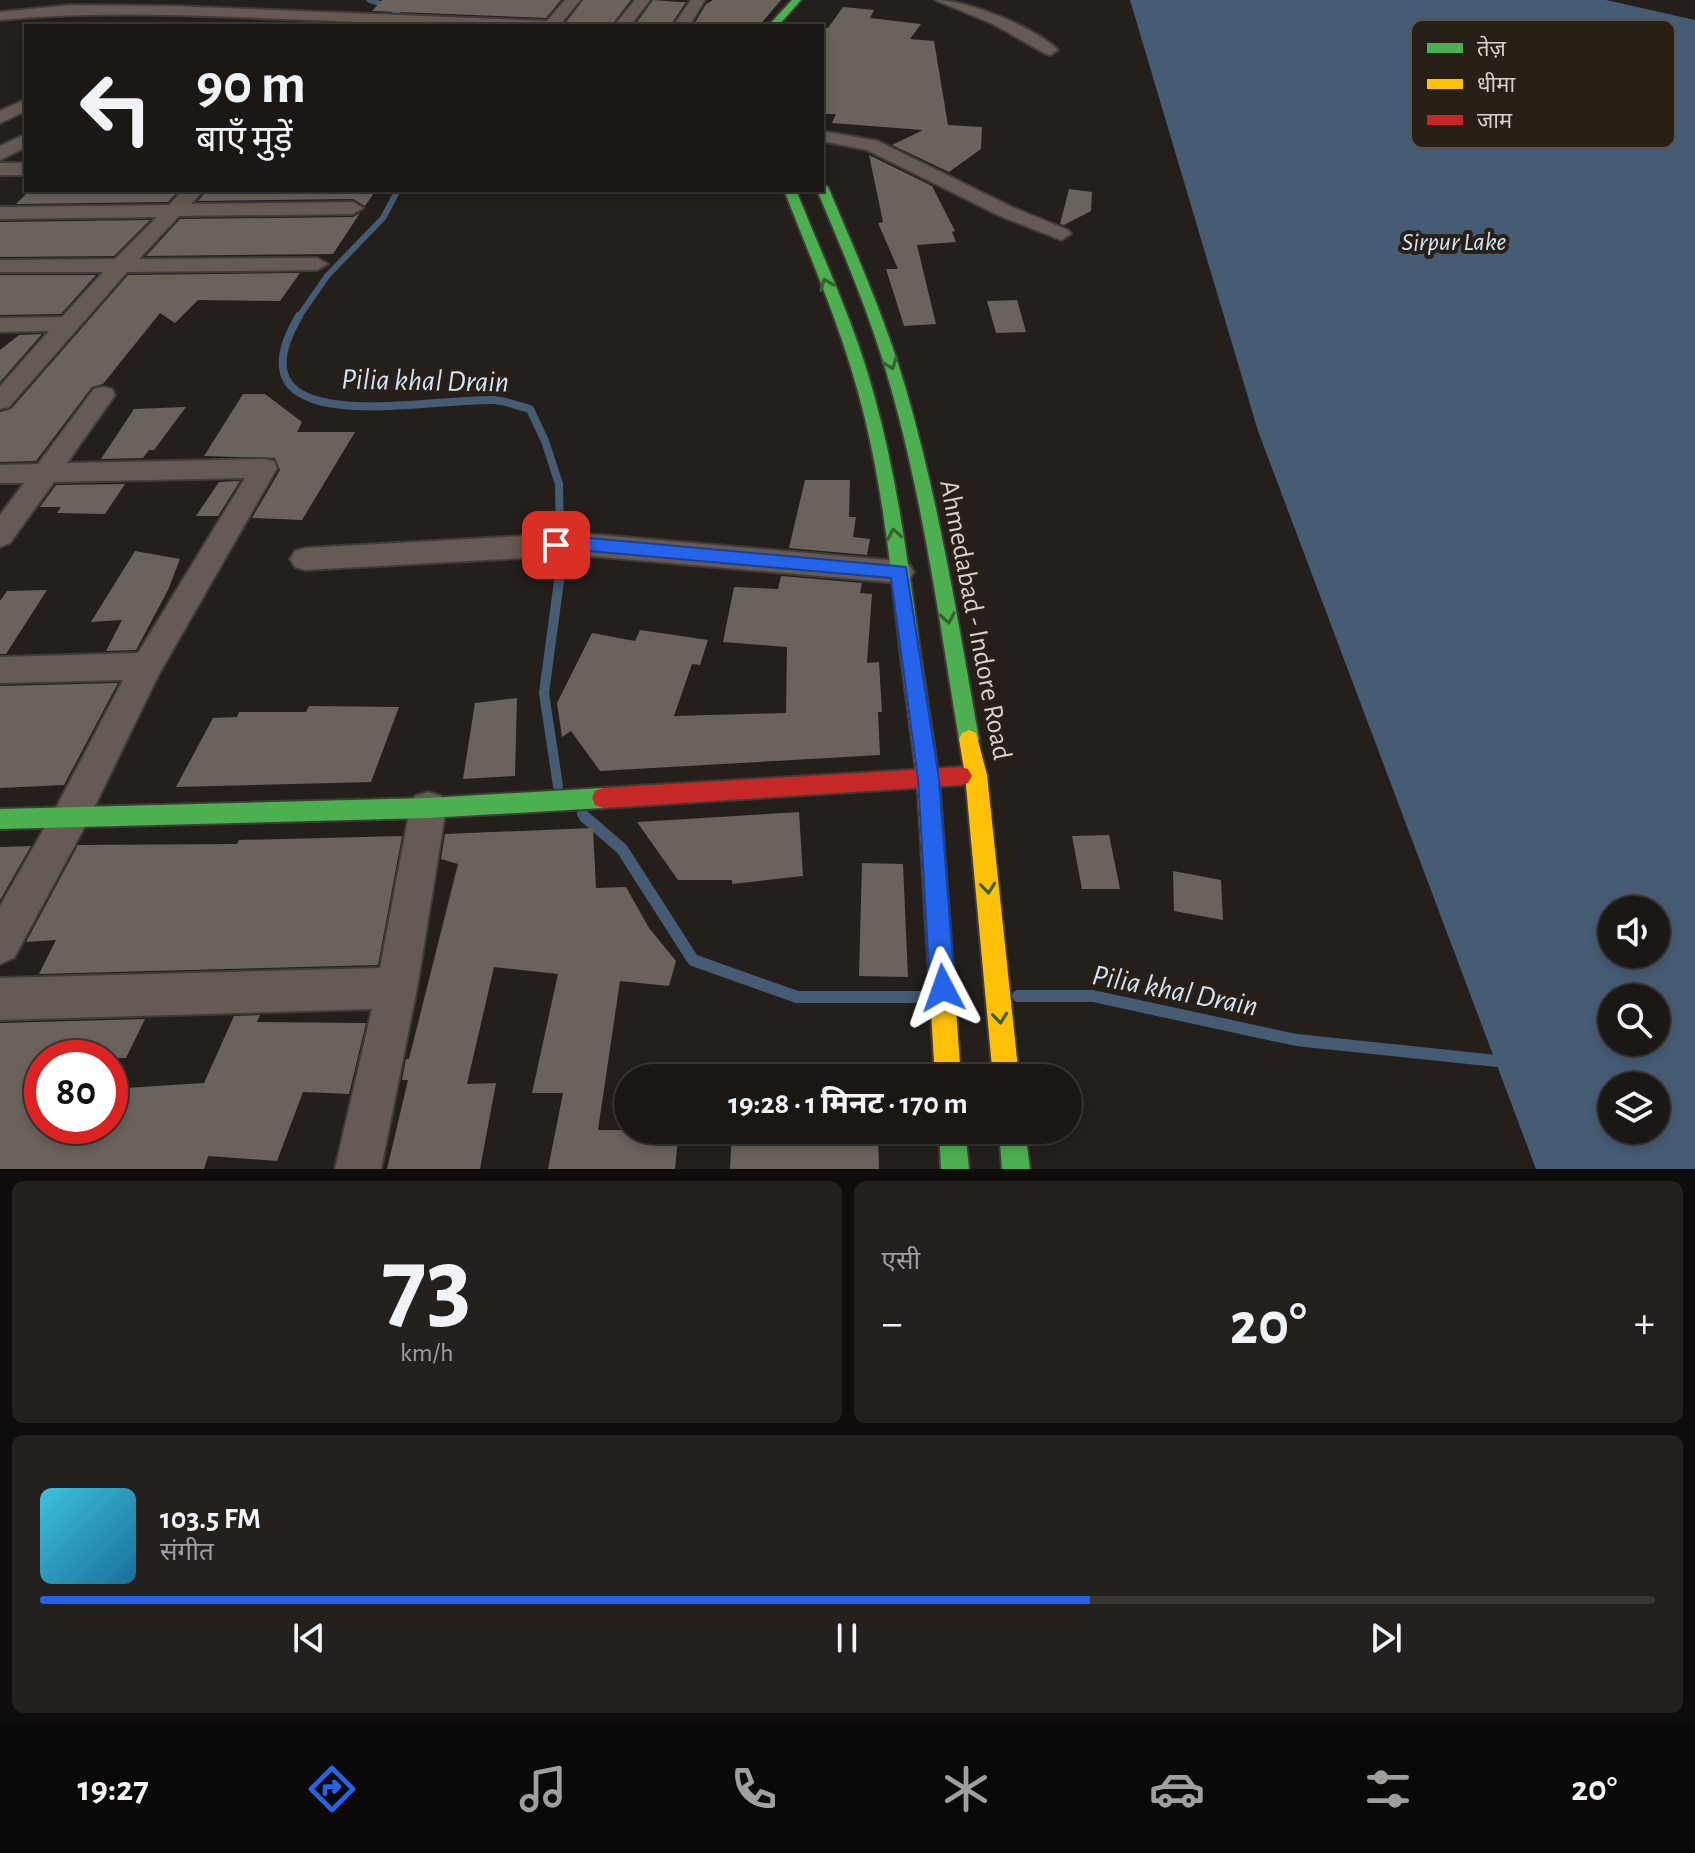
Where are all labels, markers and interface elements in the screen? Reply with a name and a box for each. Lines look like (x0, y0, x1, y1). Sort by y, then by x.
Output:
legend (1411, 20, 1675, 148)
text: तेज़ (1477, 35, 1507, 60)
icon: left (64, 56, 168, 160)
text: 90 m (196, 57, 306, 113)
text: धीमा (1477, 72, 1515, 96)
text: जाम (1477, 110, 1513, 132)
text: बाएँ मुड़ें (196, 122, 293, 158)
water label: Sirpur Lake (1402, 229, 1507, 255)
one-way arrow (819, 278, 836, 292)
one-way arrow (881, 357, 897, 371)
water label: Pilia khal Drain (341, 365, 509, 397)
street label: Ahmedabad - Indore Road (934, 478, 1016, 762)
pin (522, 511, 590, 579)
icon: arrive (534, 523, 578, 567)
one-way arrow (886, 528, 903, 542)
one-way arrow (938, 611, 955, 625)
one-way arrow (979, 882, 996, 895)
map controls (1598, 896, 1670, 1144)
button: sound (1598, 896, 1670, 968)
position arrow (901, 946, 985, 1030)
water label: Pilia khal Drain (1090, 960, 1260, 1022)
button: search (1598, 984, 1670, 1056)
one-way arrow (992, 1012, 1009, 1025)
speed limit sign: 80 (24, 1040, 128, 1144)
button: layers (1598, 1072, 1670, 1144)
text: 19:28 · 1 मिनट · 170 m (728, 1089, 968, 1119)
text: 73 (382, 1234, 472, 1338)
text: एसी (882, 1248, 920, 1274)
text: 20° (1230, 1295, 1307, 1355)
text: − (882, 1302, 903, 1346)
text: + (1634, 1302, 1655, 1346)
text: km/h (400, 1340, 454, 1366)
text: 103.5 FM (160, 1504, 261, 1534)
text: संगीत (160, 1539, 214, 1565)
icon: previous (287, 1616, 331, 1660)
icon: pause (825, 1616, 869, 1660)
icon: next (1364, 1616, 1408, 1660)
icon: directions (304, 1761, 360, 1817)
icon: music (515, 1761, 571, 1817)
icon: phone (726, 1761, 782, 1817)
icon: climate (938, 1761, 994, 1817)
icon: car (1149, 1761, 1205, 1817)
icon: filters (1360, 1761, 1416, 1817)
text: 19:27 (78, 1771, 149, 1807)
text: 20° (1571, 1771, 1617, 1807)

